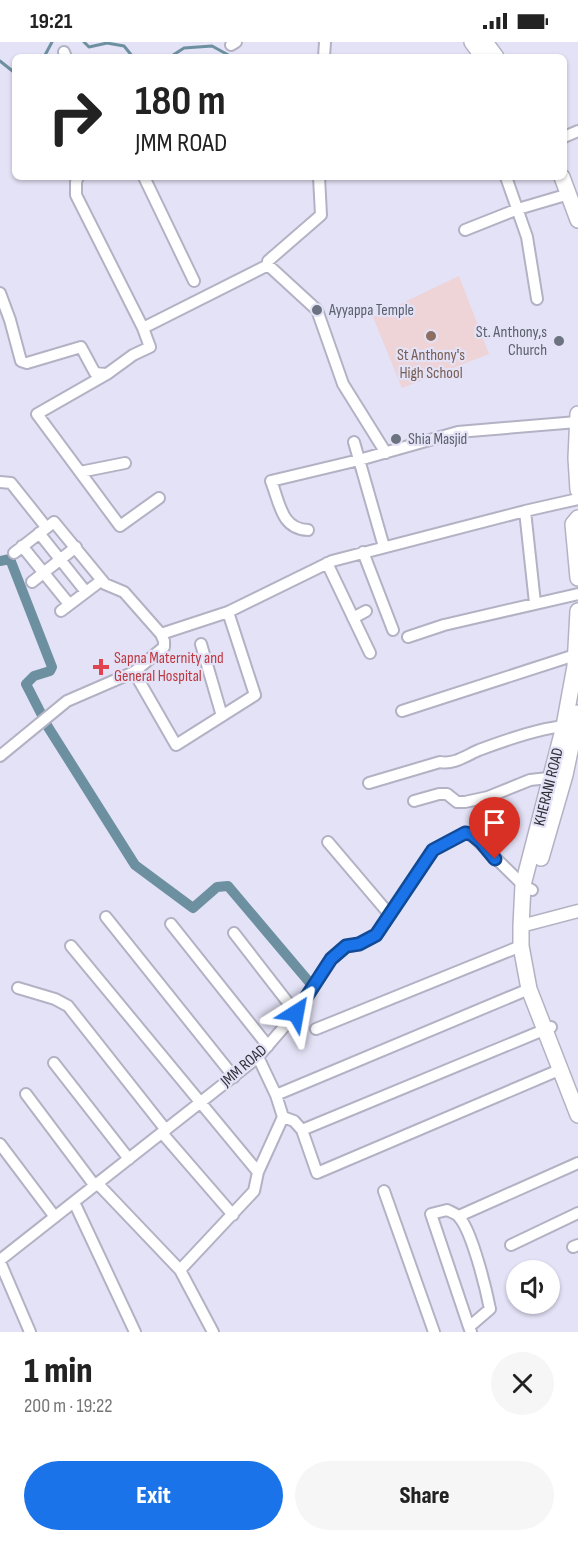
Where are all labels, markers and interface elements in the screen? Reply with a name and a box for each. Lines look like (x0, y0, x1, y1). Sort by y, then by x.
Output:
text: 19:21 (30, 8, 72, 35)
text: 180 m (135, 76, 226, 127)
icon: right (36, 78, 114, 156)
text: JMM ROAD (135, 127, 227, 159)
place label: Ayyappa Temple (328, 301, 414, 320)
marker: Ayyappa Temple (310, 303, 324, 317)
place label: St. Anthony,s Church (476, 323, 547, 360)
marker: St Anthony's High School (424, 329, 438, 343)
marker: St. Anthony,s Church (552, 334, 566, 348)
place label: St Anthony's High School (397, 346, 465, 383)
place label: Shia Masjid (408, 430, 467, 449)
marker: Shia Masjid (389, 432, 403, 446)
place label: Sapna Maternity and General Hospital (114, 649, 224, 686)
marker: Sapna Maternity and General Hospital (92, 658, 110, 676)
street label: KHERANI ROAD (530, 746, 568, 828)
pin (469, 797, 520, 859)
icon: arrive (478, 806, 511, 839)
position arrow (264, 981, 328, 1045)
street label: JMM ROAD (216, 1041, 271, 1092)
map controls (506, 1260, 560, 1314)
button: sound (506, 1260, 560, 1314)
text: 1 min (24, 1350, 92, 1393)
button: close (491, 1352, 554, 1415)
text: 200 m · 19:22 (24, 1394, 113, 1418)
button: Exit (24, 1461, 283, 1530)
button: Share (295, 1461, 554, 1530)

